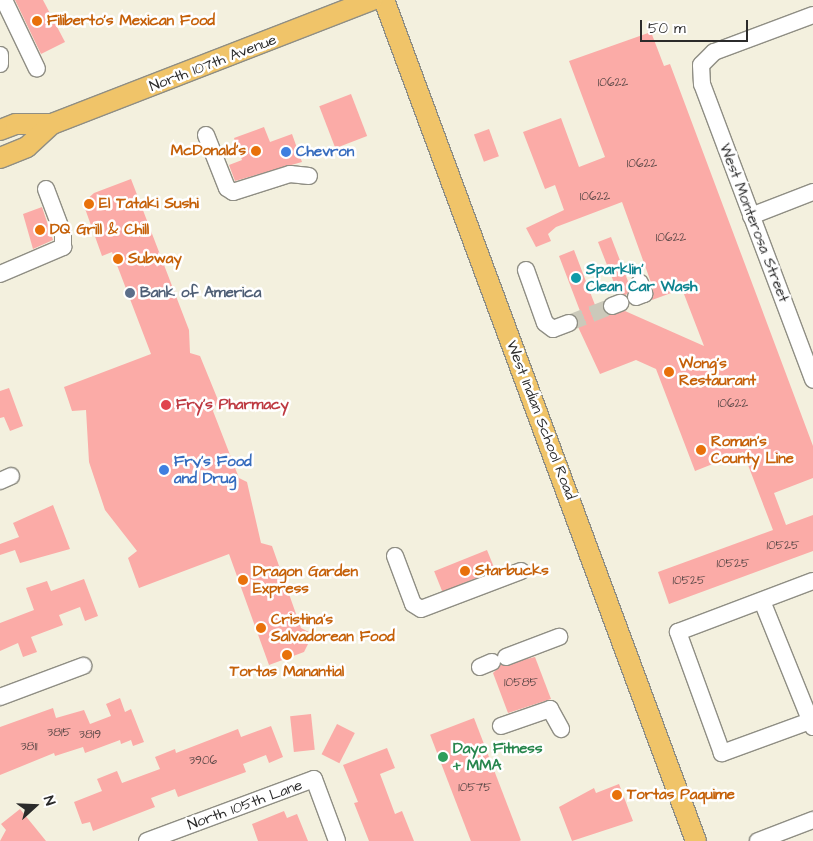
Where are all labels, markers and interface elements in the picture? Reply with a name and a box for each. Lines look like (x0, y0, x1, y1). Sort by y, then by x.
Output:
scale bar (643, 10, 750, 42)
place label: Filiberto's Mexican Food (47, 12, 215, 30)
marker: Filiberto's Mexican Food (31, 15, 43, 27)
text: 50 m (648, 18, 686, 39)
street label: North 107th Avenue (147, 31, 279, 95)
house number: 10622 (598, 76, 628, 90)
street label: West Monterosa Street (715, 141, 793, 305)
place label: McDonald's (171, 142, 246, 160)
place label: Chevron (296, 143, 354, 161)
marker: McDonald's (250, 145, 262, 157)
marker: Chevron (280, 146, 292, 158)
house number: 10622 (627, 157, 657, 171)
house number: 10622 (580, 190, 610, 204)
place label: El Tataki Sushi (99, 195, 199, 213)
marker: El Tataki Sushi (83, 198, 95, 210)
place label: DQ Grill & Chill (50, 221, 149, 239)
marker: DQ Grill & Chill (34, 224, 46, 236)
house number: 10622 (656, 231, 686, 245)
place label: Subway (128, 250, 182, 268)
marker: Subway (112, 253, 124, 265)
place label: Sparklin' Clean Car Wash (586, 260, 697, 295)
marker: Sparklin' Clean Car Wash (570, 272, 582, 284)
place label: Bank of America (140, 284, 261, 302)
marker: Bank of America (124, 287, 136, 299)
street label: West Indian School Road (502, 338, 580, 502)
place label: Wong's Restaurant (679, 354, 756, 389)
marker: Wong's Restaurant (663, 366, 675, 378)
place label: Fry's Pharmacy (176, 396, 289, 414)
house number: 10622 (718, 397, 748, 411)
marker: Fry's Pharmacy (160, 399, 172, 411)
place label: Roman's County Line (711, 432, 794, 467)
marker: Roman's County Line (695, 444, 707, 456)
place label: Fry's Food and Drug (174, 452, 252, 487)
marker: Fry's Food and Drug (158, 464, 170, 476)
house number: 10525 (767, 539, 799, 553)
house number: 10525 (717, 557, 749, 571)
place label: Dragon Garden Express (253, 562, 358, 597)
place label: Starbucks (475, 562, 549, 580)
marker: Starbucks (459, 565, 471, 577)
marker: Dragon Garden Express (237, 574, 249, 586)
house number: 10525 (673, 574, 705, 588)
place label: Cristina's Salvadorean Food (271, 610, 395, 645)
marker: Cristina's Salvadorean Food (255, 622, 267, 634)
marker: Tortas Manantial (281, 649, 293, 661)
place label: Tortas Manantial (230, 663, 344, 681)
house number: 10585 (504, 676, 538, 690)
house number: 3815 (47, 726, 71, 740)
house number: 3819 (79, 728, 101, 742)
place label: Dayo Fitness + MMA (453, 739, 542, 774)
house number: 3811 (21, 740, 37, 754)
marker: Dayo Fitness + MMA (437, 751, 449, 763)
house number: 3906 (189, 754, 217, 768)
street label: North 105th Lane (185, 776, 305, 834)
north arrow (10, 781, 60, 831)
house number: 10575 (458, 781, 492, 795)
place label: Tortas Paquime (627, 786, 735, 804)
marker: Tortas Paquime (611, 789, 623, 801)
text: N (38, 793, 60, 808)

